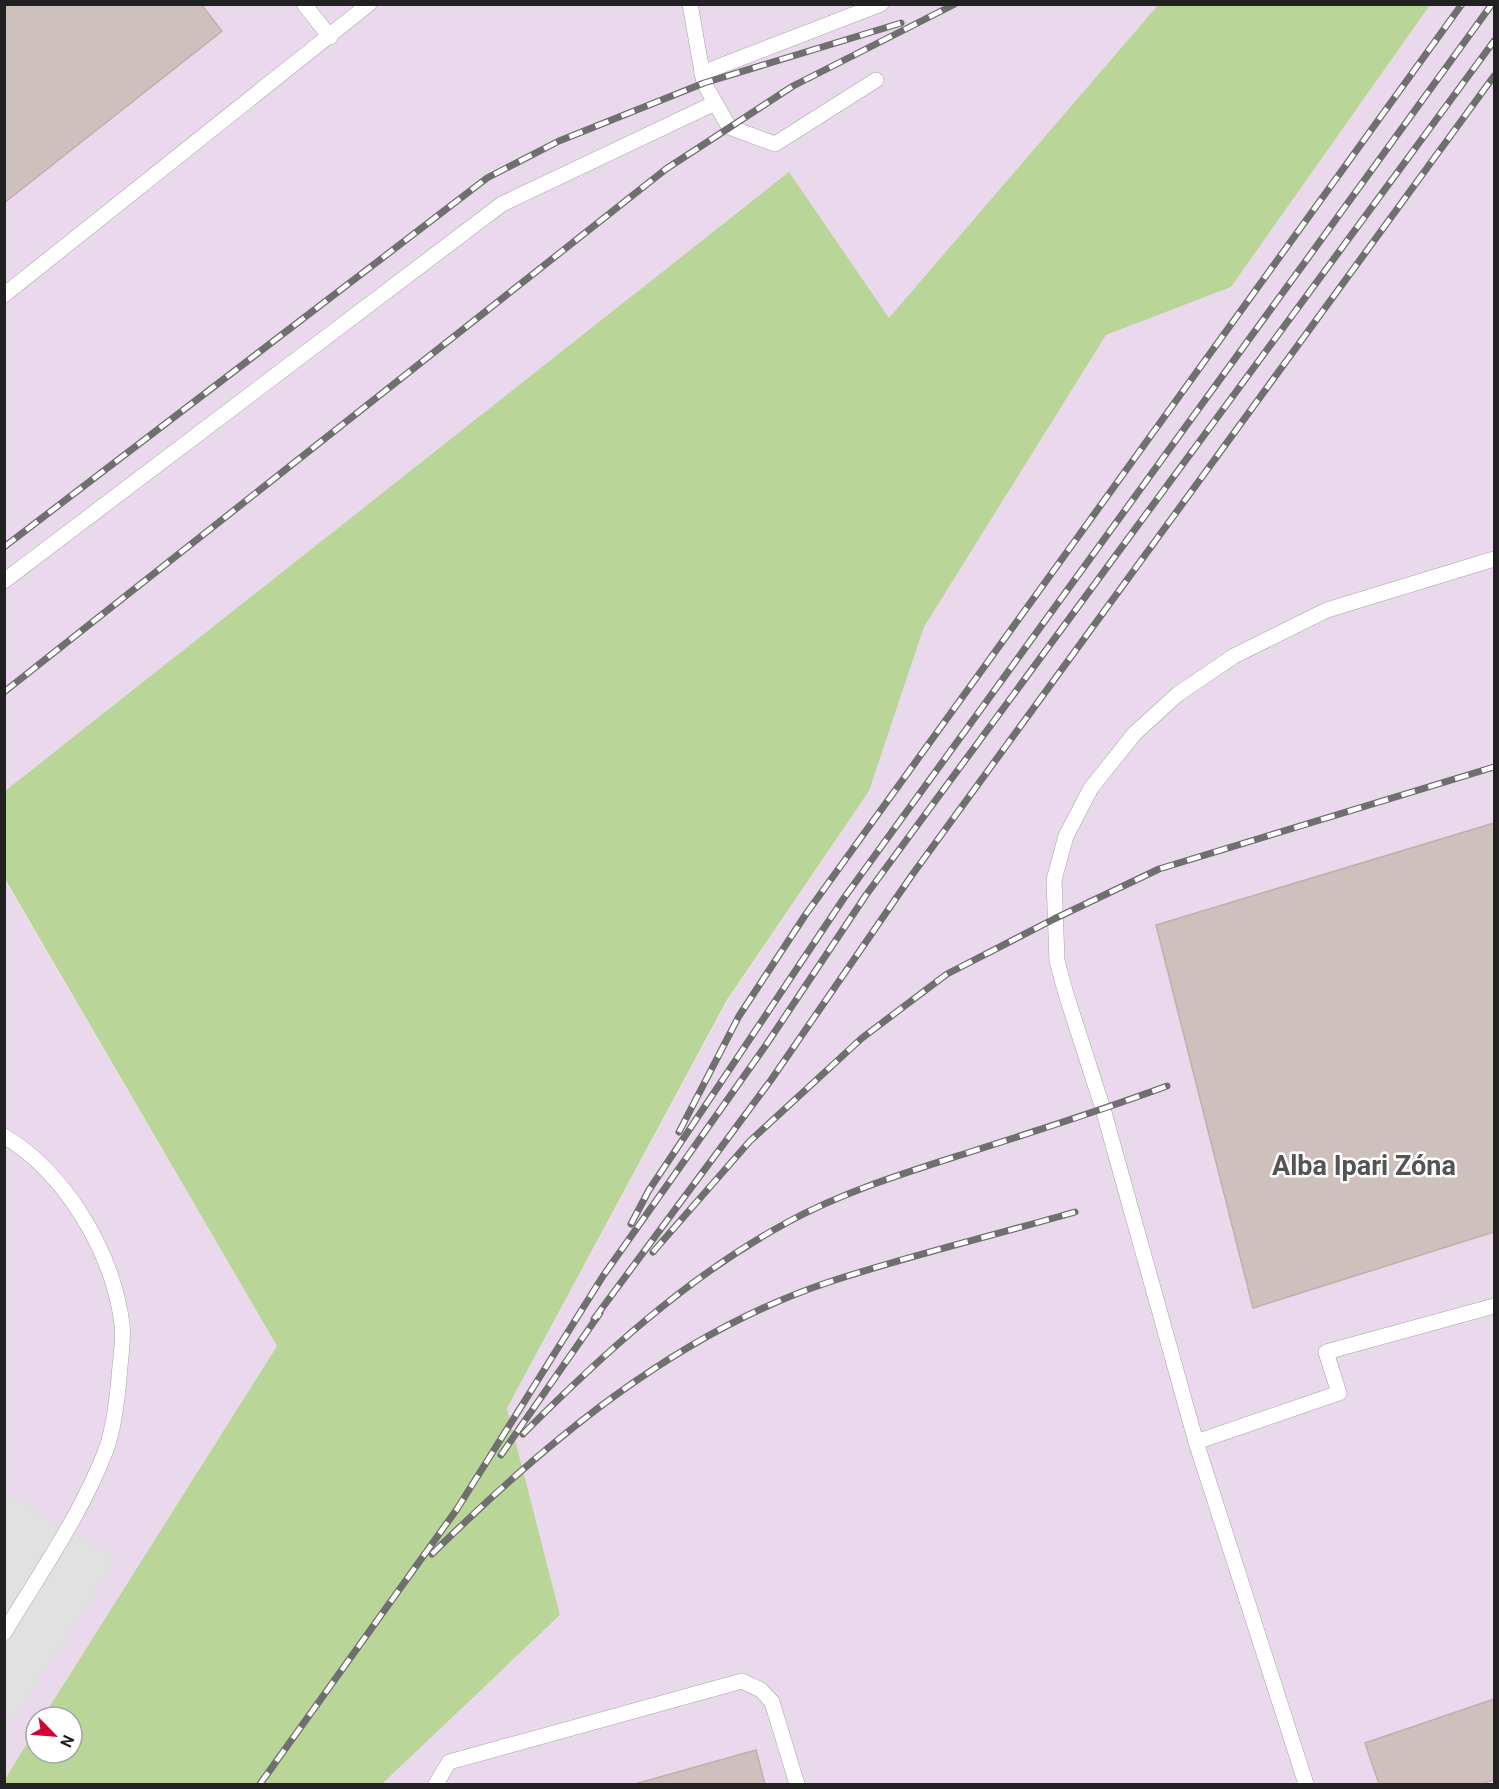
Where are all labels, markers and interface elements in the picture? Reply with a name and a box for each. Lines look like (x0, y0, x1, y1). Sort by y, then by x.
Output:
district label: Alba Ipari Zóna (1272, 1150, 1456, 1182)
north arrow (24, 1705, 84, 1765)
text: N (56, 1732, 78, 1750)

